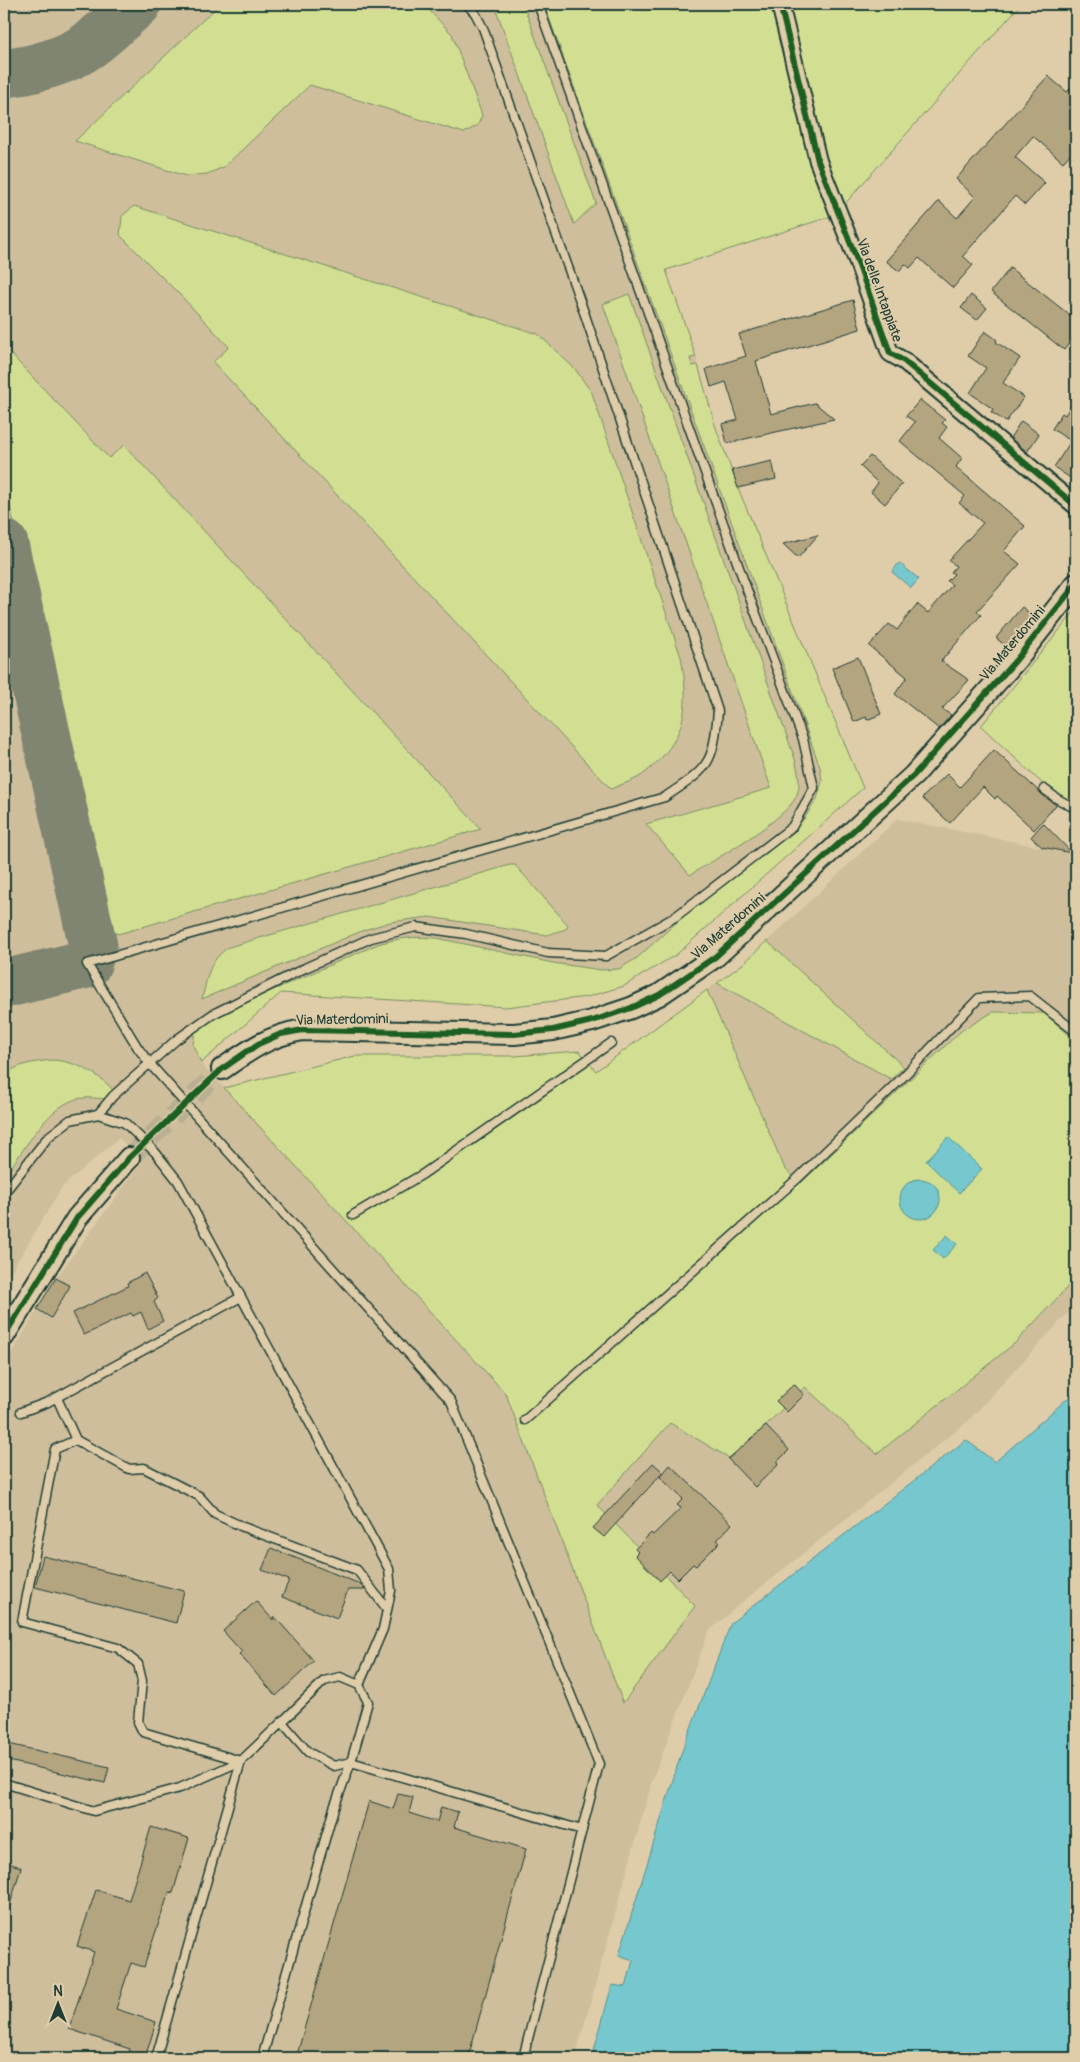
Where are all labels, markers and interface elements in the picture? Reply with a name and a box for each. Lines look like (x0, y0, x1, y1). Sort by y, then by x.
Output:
street label: Via delle Intappiate (853, 236, 906, 344)
street label: Via Materdomini (976, 602, 1049, 684)
street label: Via Materdomini (688, 889, 769, 963)
street label: Via Materdomini (295, 1010, 389, 1029)
north arrow (32, 1980, 82, 2030)
text: N (53, 1983, 63, 2000)

